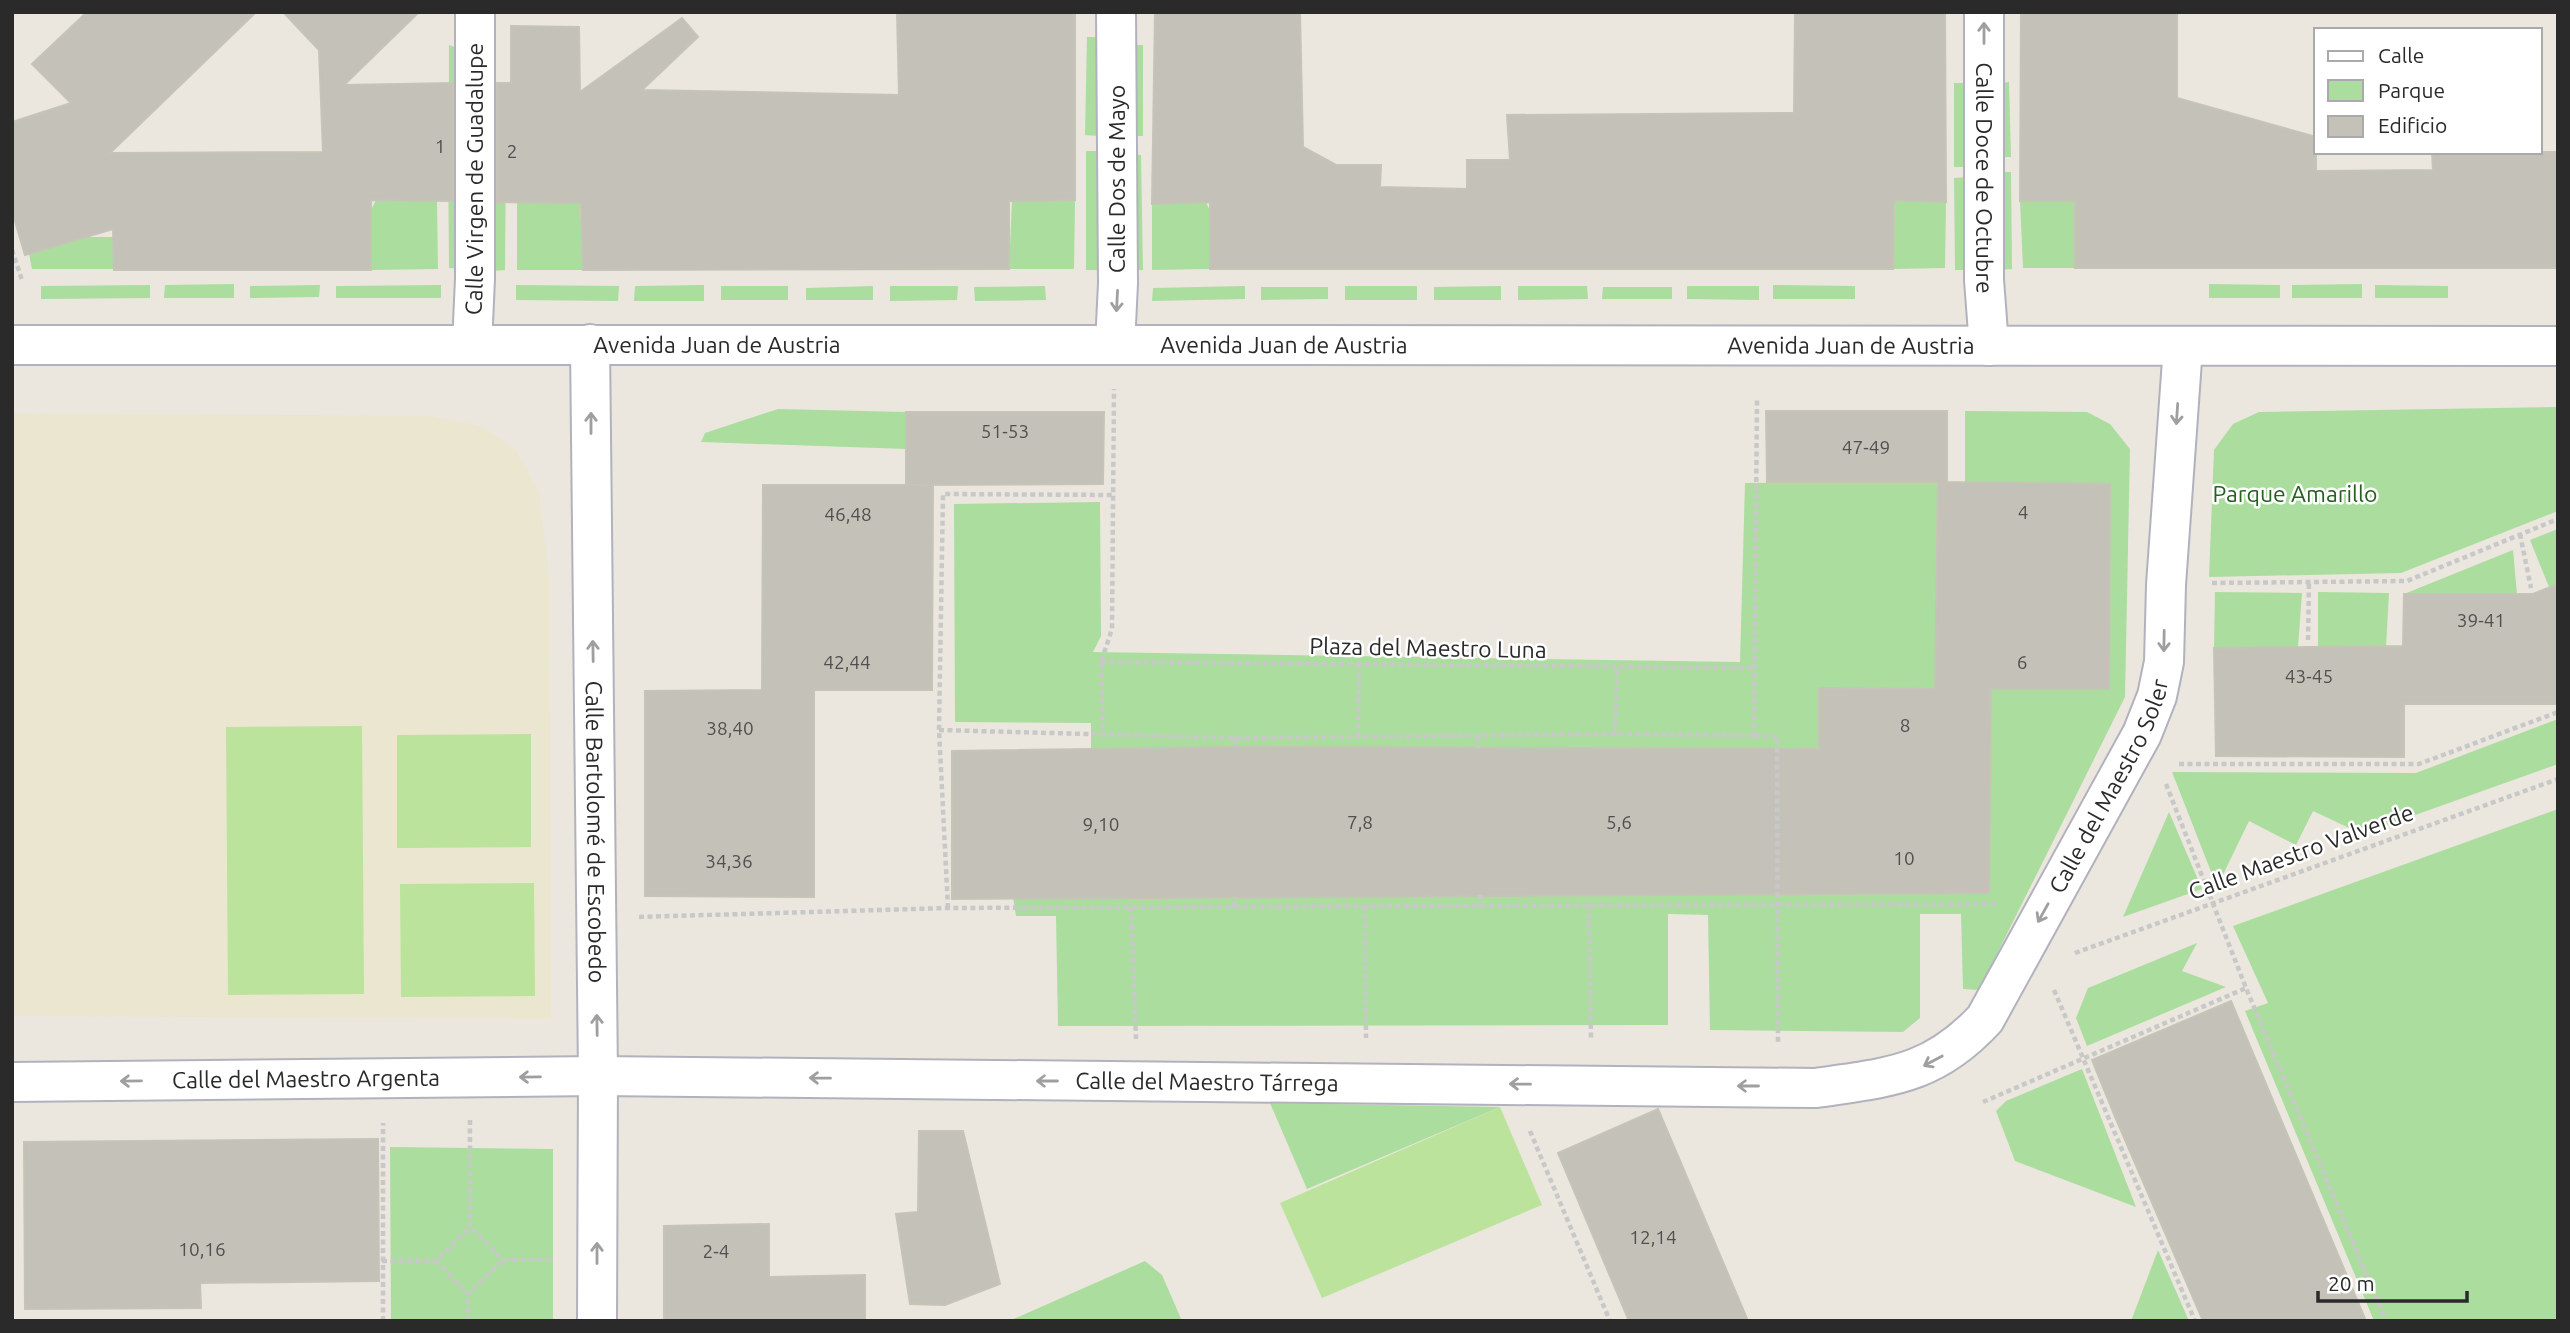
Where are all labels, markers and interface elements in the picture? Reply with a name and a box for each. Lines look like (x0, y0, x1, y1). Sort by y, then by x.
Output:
one-way arrow (1977, 21, 1991, 44)
legend (2314, 28, 2542, 154)
street label: Calle Virgen de Guadalupe (460, 43, 487, 316)
text: Calle (2378, 43, 2424, 67)
street label: Calle Doce de Octubre (1972, 62, 1998, 295)
text: Parque (2378, 78, 2445, 102)
street label: Calle Dos de Mayo (1104, 85, 1129, 273)
text: Edificio (2378, 113, 2447, 137)
house number: 1 (435, 135, 445, 157)
house number: 2 (507, 140, 517, 162)
one-way arrow (1110, 289, 1123, 312)
street label: Avenida Juan de Austria (593, 332, 841, 357)
street label: Avenida Juan de Austria (1160, 332, 1408, 357)
street label: Avenida Juan de Austria (1727, 333, 1975, 358)
one-way arrow (2170, 402, 2183, 424)
one-way arrow (584, 412, 597, 435)
house number: 51-53 (981, 420, 1029, 442)
house number: 47-49 (1842, 436, 1890, 458)
park label: Parque Amarillo (2212, 481, 2378, 506)
house number: 4 (2018, 501, 2028, 523)
house number: 46,48 (824, 503, 872, 525)
house number: 39-41 (2457, 609, 2505, 631)
one-way arrow (2158, 629, 2171, 652)
street label: Plaza del Maestro Luna (1309, 633, 1547, 662)
one-way arrow (586, 639, 600, 662)
house number: 42,44 (823, 651, 871, 673)
house number: 6 (2017, 651, 2027, 673)
house number: 43-45 (2285, 665, 2333, 687)
street label: Calle del Maestro Soler (2044, 677, 2172, 897)
street label: Calle Bartolomé de Escobedo (582, 681, 610, 983)
house number: 8 (1900, 714, 1910, 736)
house number: 38,40 (706, 717, 754, 739)
street label: Calle Maestro Valverde (2185, 799, 2417, 904)
house number: 7,8 (1347, 811, 1373, 833)
house number: 5,6 (1606, 811, 1632, 833)
house number: 9,10 (1083, 813, 1119, 835)
house number: 10 (1893, 847, 1915, 869)
house number: 34,36 (705, 850, 753, 872)
one-way arrow (2036, 902, 2049, 923)
one-way arrow (591, 1014, 604, 1037)
one-way arrow (1923, 1054, 1943, 1068)
street label: Calle del Maestro Argenta (172, 1065, 440, 1092)
street label: Calle del Maestro Tárrega (1075, 1068, 1339, 1095)
one-way arrow (519, 1070, 542, 1084)
one-way arrow (808, 1071, 831, 1085)
one-way arrow (120, 1074, 143, 1088)
one-way arrow (1036, 1074, 1059, 1088)
one-way arrow (1508, 1077, 1531, 1091)
one-way arrow (1736, 1079, 1759, 1093)
house number: 12,14 (1629, 1226, 1677, 1248)
house number: 10,16 (178, 1238, 226, 1260)
house number: 2-4 (703, 1240, 729, 1262)
one-way arrow (590, 1241, 604, 1264)
scale bar (2318, 1260, 2467, 1304)
text: 20 m (2328, 1271, 2375, 1295)

